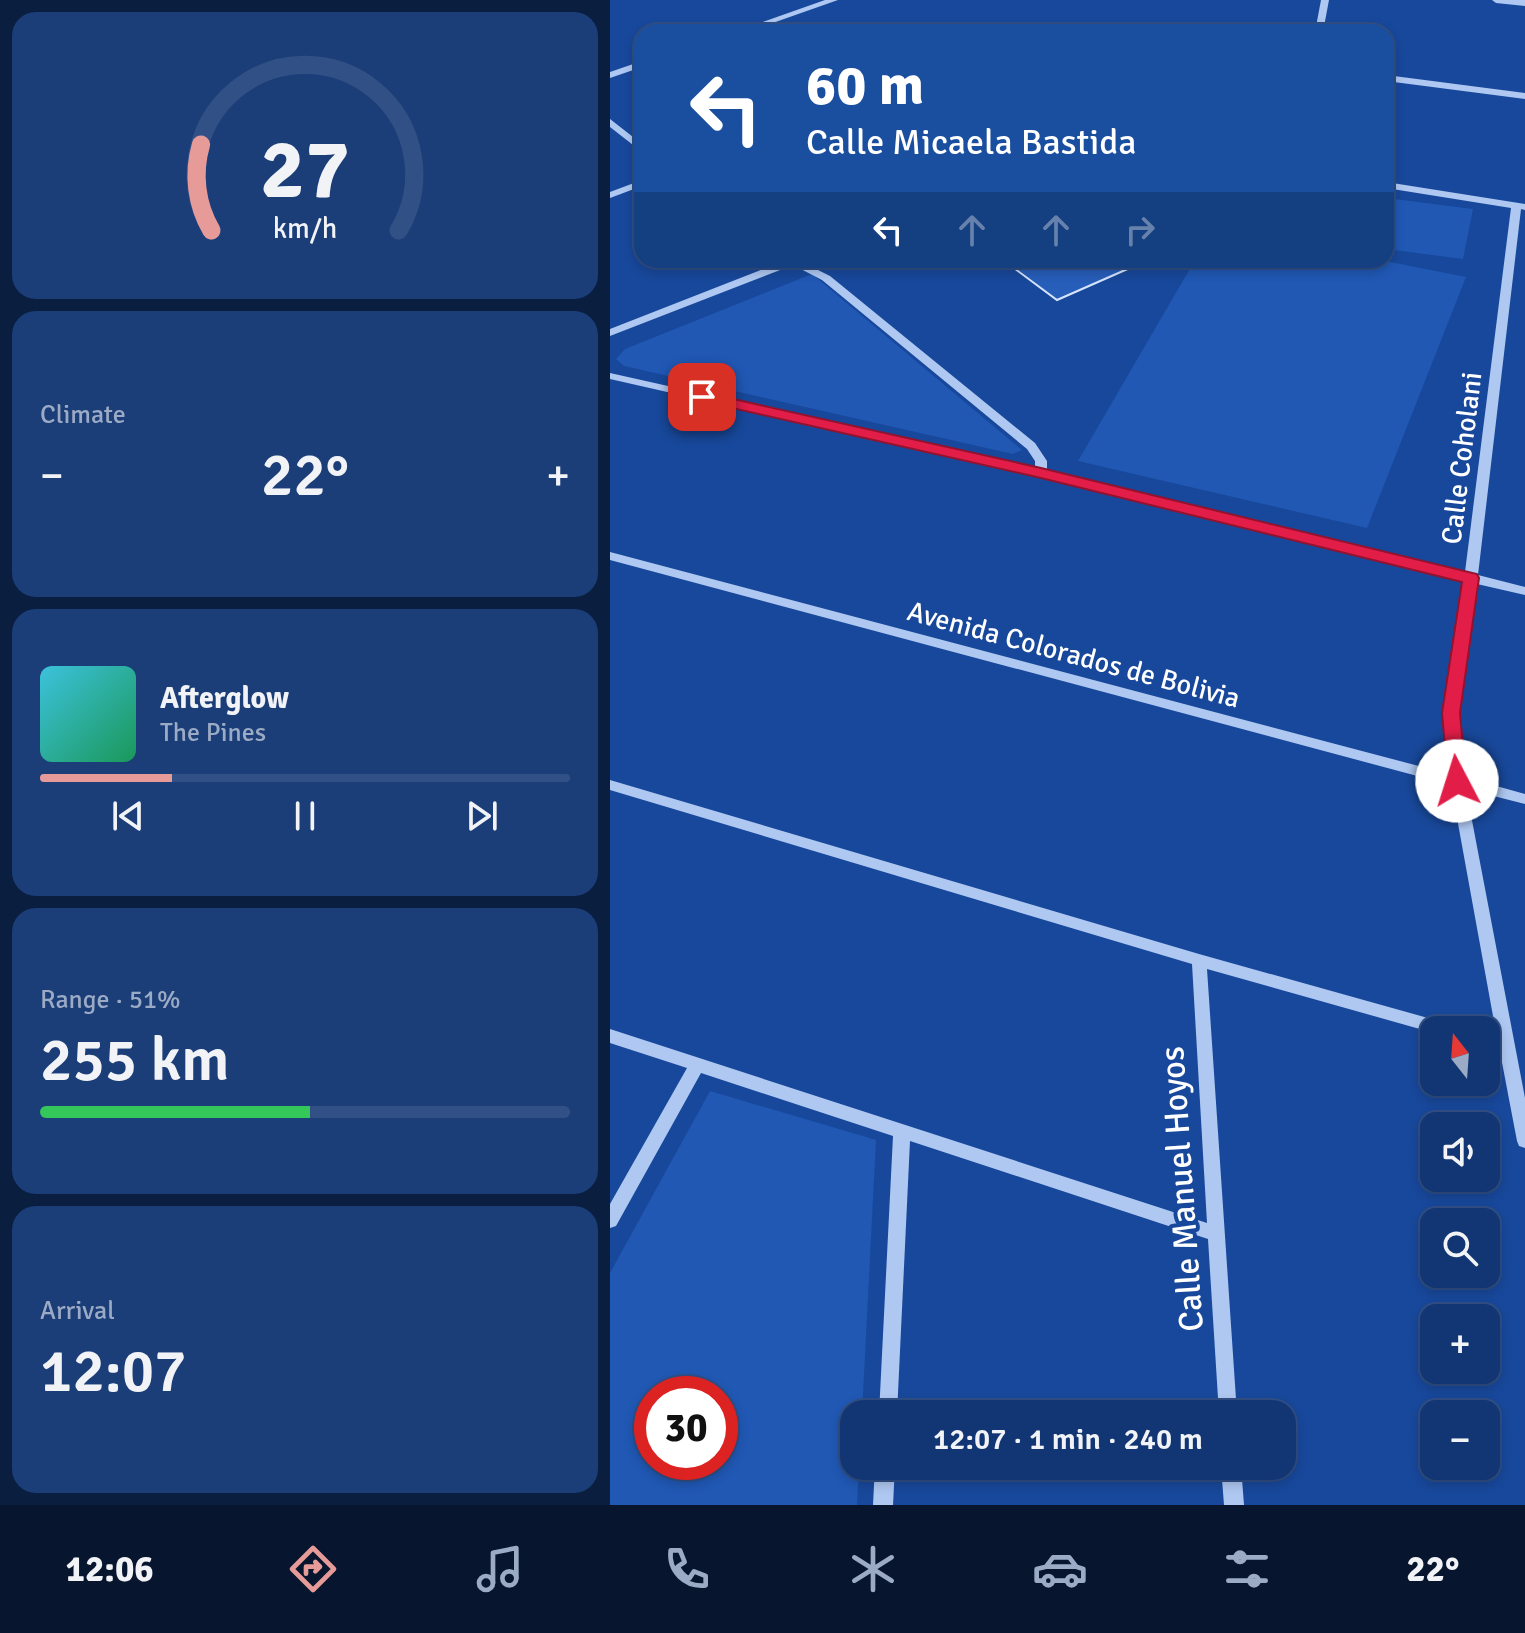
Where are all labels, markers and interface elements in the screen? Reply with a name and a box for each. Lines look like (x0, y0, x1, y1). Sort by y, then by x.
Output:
text: 60 m (806, 51, 924, 120)
icon: left (674, 56, 778, 160)
text: 27 (260, 119, 350, 221)
text: Calle Micaela Bastida (806, 120, 1137, 165)
icon: left (866, 208, 910, 252)
icon: ahead (950, 208, 994, 252)
icon: ahead (1034, 208, 1078, 252)
icon: right (1118, 208, 1162, 252)
text: km/h (273, 211, 337, 246)
pin (668, 363, 736, 431)
street label: Calle Coholani (1435, 370, 1489, 546)
icon: arrive (680, 375, 724, 419)
text: Climate (40, 399, 126, 431)
text: 22° (261, 439, 349, 513)
text: − (40, 449, 64, 503)
text: + (546, 449, 570, 503)
street label: Avenida Colorados de Bolivia (904, 594, 1244, 716)
text: Afterglow (160, 680, 289, 717)
text: The Pines (160, 717, 266, 749)
position arrow (1415, 739, 1499, 823)
icon: previous (106, 794, 150, 838)
icon: pause (283, 794, 327, 838)
icon: next (460, 794, 504, 838)
text: Range · 51% (40, 984, 181, 1016)
north arrow (1420, 1016, 1500, 1096)
map controls (1420, 1016, 1500, 1480)
text: 255 km (40, 1024, 229, 1098)
street label: Calle Manuel Hoyos (1151, 1045, 1213, 1333)
button: sound (1420, 1112, 1500, 1192)
button: search (1420, 1208, 1500, 1288)
text: Arrival (40, 1295, 115, 1327)
button: + (1420, 1304, 1500, 1384)
text: 12:07 (40, 1335, 187, 1409)
speed limit sign: 30 (634, 1376, 738, 1480)
button: − (1420, 1400, 1500, 1480)
text: 12:07 · 1 min · 240 m (933, 1421, 1203, 1458)
icon: directions (285, 1541, 341, 1597)
icon: music (472, 1541, 528, 1597)
icon: phone (659, 1541, 715, 1597)
icon: climate (845, 1541, 901, 1597)
icon: car (1032, 1541, 1088, 1597)
icon: filters (1219, 1541, 1275, 1597)
text: 12:06 (65, 1547, 154, 1592)
text: 22° (1406, 1547, 1459, 1592)

